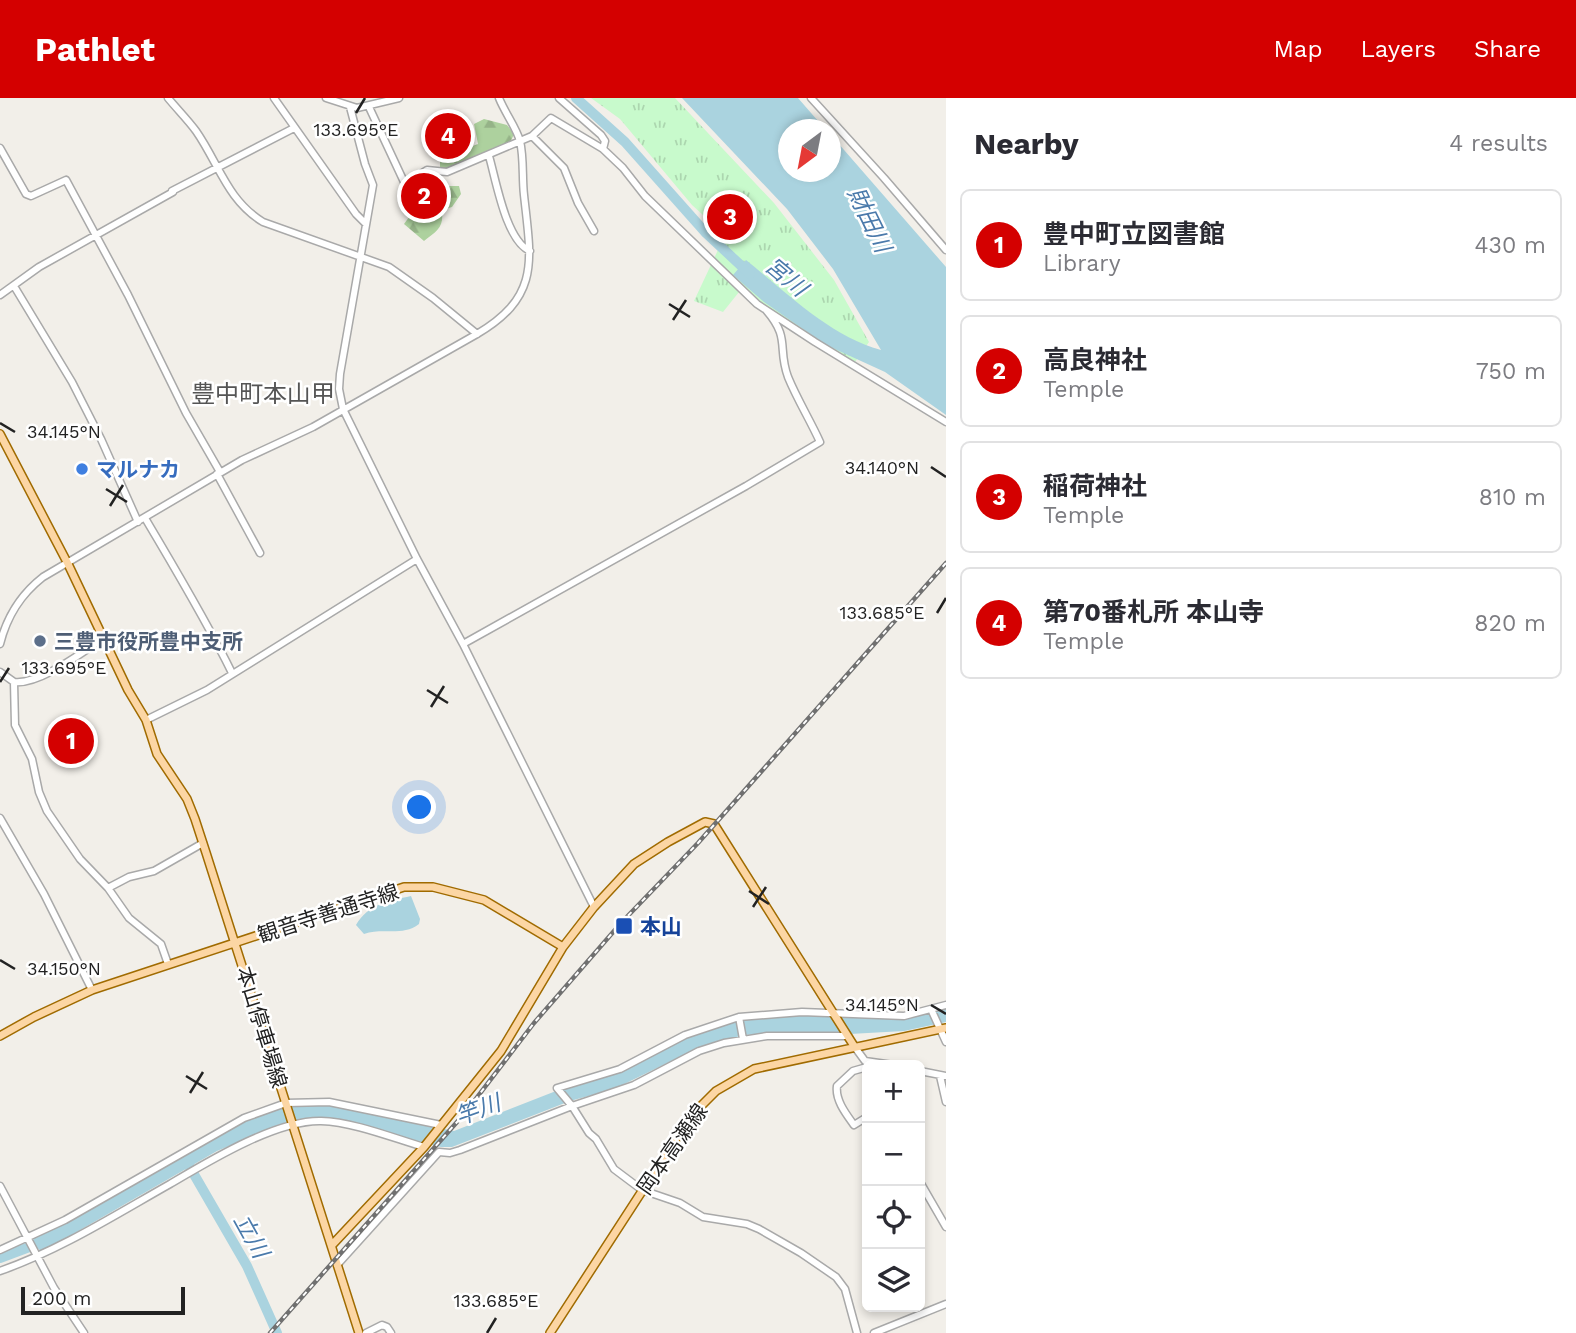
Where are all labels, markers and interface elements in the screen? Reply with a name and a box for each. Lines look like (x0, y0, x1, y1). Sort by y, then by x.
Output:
text: Pathlet (35, 30, 155, 69)
text: Map (1274, 35, 1322, 63)
text: Layers (1360, 35, 1436, 63)
text: Share (1474, 35, 1541, 63)
pin: 4 (425, 110, 471, 162)
text: 133.695°E (314, 119, 398, 140)
north arrow (778, 119, 841, 182)
text: Nearby (974, 126, 1079, 161)
text: 4 results (1449, 130, 1548, 157)
pin: 2 (401, 170, 447, 222)
water label: 財田川 (842, 183, 898, 260)
pin: 3 (707, 191, 753, 243)
text: 豊中町立図書館 (1043, 219, 1225, 249)
text: 1 (994, 232, 1004, 259)
text: 430 m (1474, 232, 1546, 259)
text: Library (1043, 250, 1121, 277)
water label: 宮川 (760, 252, 815, 304)
text: 高良神社 (1043, 345, 1147, 375)
text: 2 (992, 358, 1006, 385)
text: 750 m (1476, 358, 1546, 385)
text: Temple (1043, 376, 1124, 403)
district label: 豊中町本山甲 (191, 380, 335, 408)
text: 34.145°N (27, 421, 101, 442)
place label: マルナカ (96, 457, 180, 482)
text: 34.140°N (845, 457, 919, 478)
marker: マルナカ (74, 461, 90, 477)
text: 稲荷神社 (1043, 471, 1147, 501)
text: 3 (992, 484, 1006, 511)
text: 810 m (1479, 484, 1546, 511)
text: Temple (1043, 502, 1124, 529)
text: 第70番札所 本山寺 (1043, 597, 1264, 627)
text: 133.685°E (840, 602, 924, 623)
text: 4 (992, 610, 1006, 637)
text: 820 m (1474, 610, 1546, 637)
text: Temple (1043, 628, 1124, 655)
place label: 三豊市役所豊中支所 (54, 629, 243, 654)
marker: 三豊市役所豊中支所 (32, 633, 48, 649)
text: 133.695°E (22, 657, 106, 678)
pin: 1 (48, 715, 94, 767)
your location (402, 790, 436, 824)
street label: 観音寺善通寺線 (254, 878, 402, 948)
place label: 本山 (640, 914, 682, 939)
marker: 本山 (614, 916, 634, 936)
text: 34.150°N (27, 958, 101, 979)
street label: 本山停車場線 (232, 963, 292, 1091)
text: 34.145°N (845, 994, 919, 1015)
map controls (862, 1060, 925, 1312)
button: + (862, 1060, 925, 1123)
water label: 竿川 (452, 1088, 507, 1131)
street label: 岡本高瀬線 (632, 1099, 712, 1199)
button: − (862, 1123, 925, 1186)
button: locate (862, 1186, 925, 1249)
water label: 立川 (228, 1209, 275, 1265)
button: layers (862, 1249, 925, 1312)
scale bar (21, 1284, 186, 1316)
text: 200 m (32, 1287, 91, 1310)
text: 133.685°E (454, 1290, 538, 1311)

